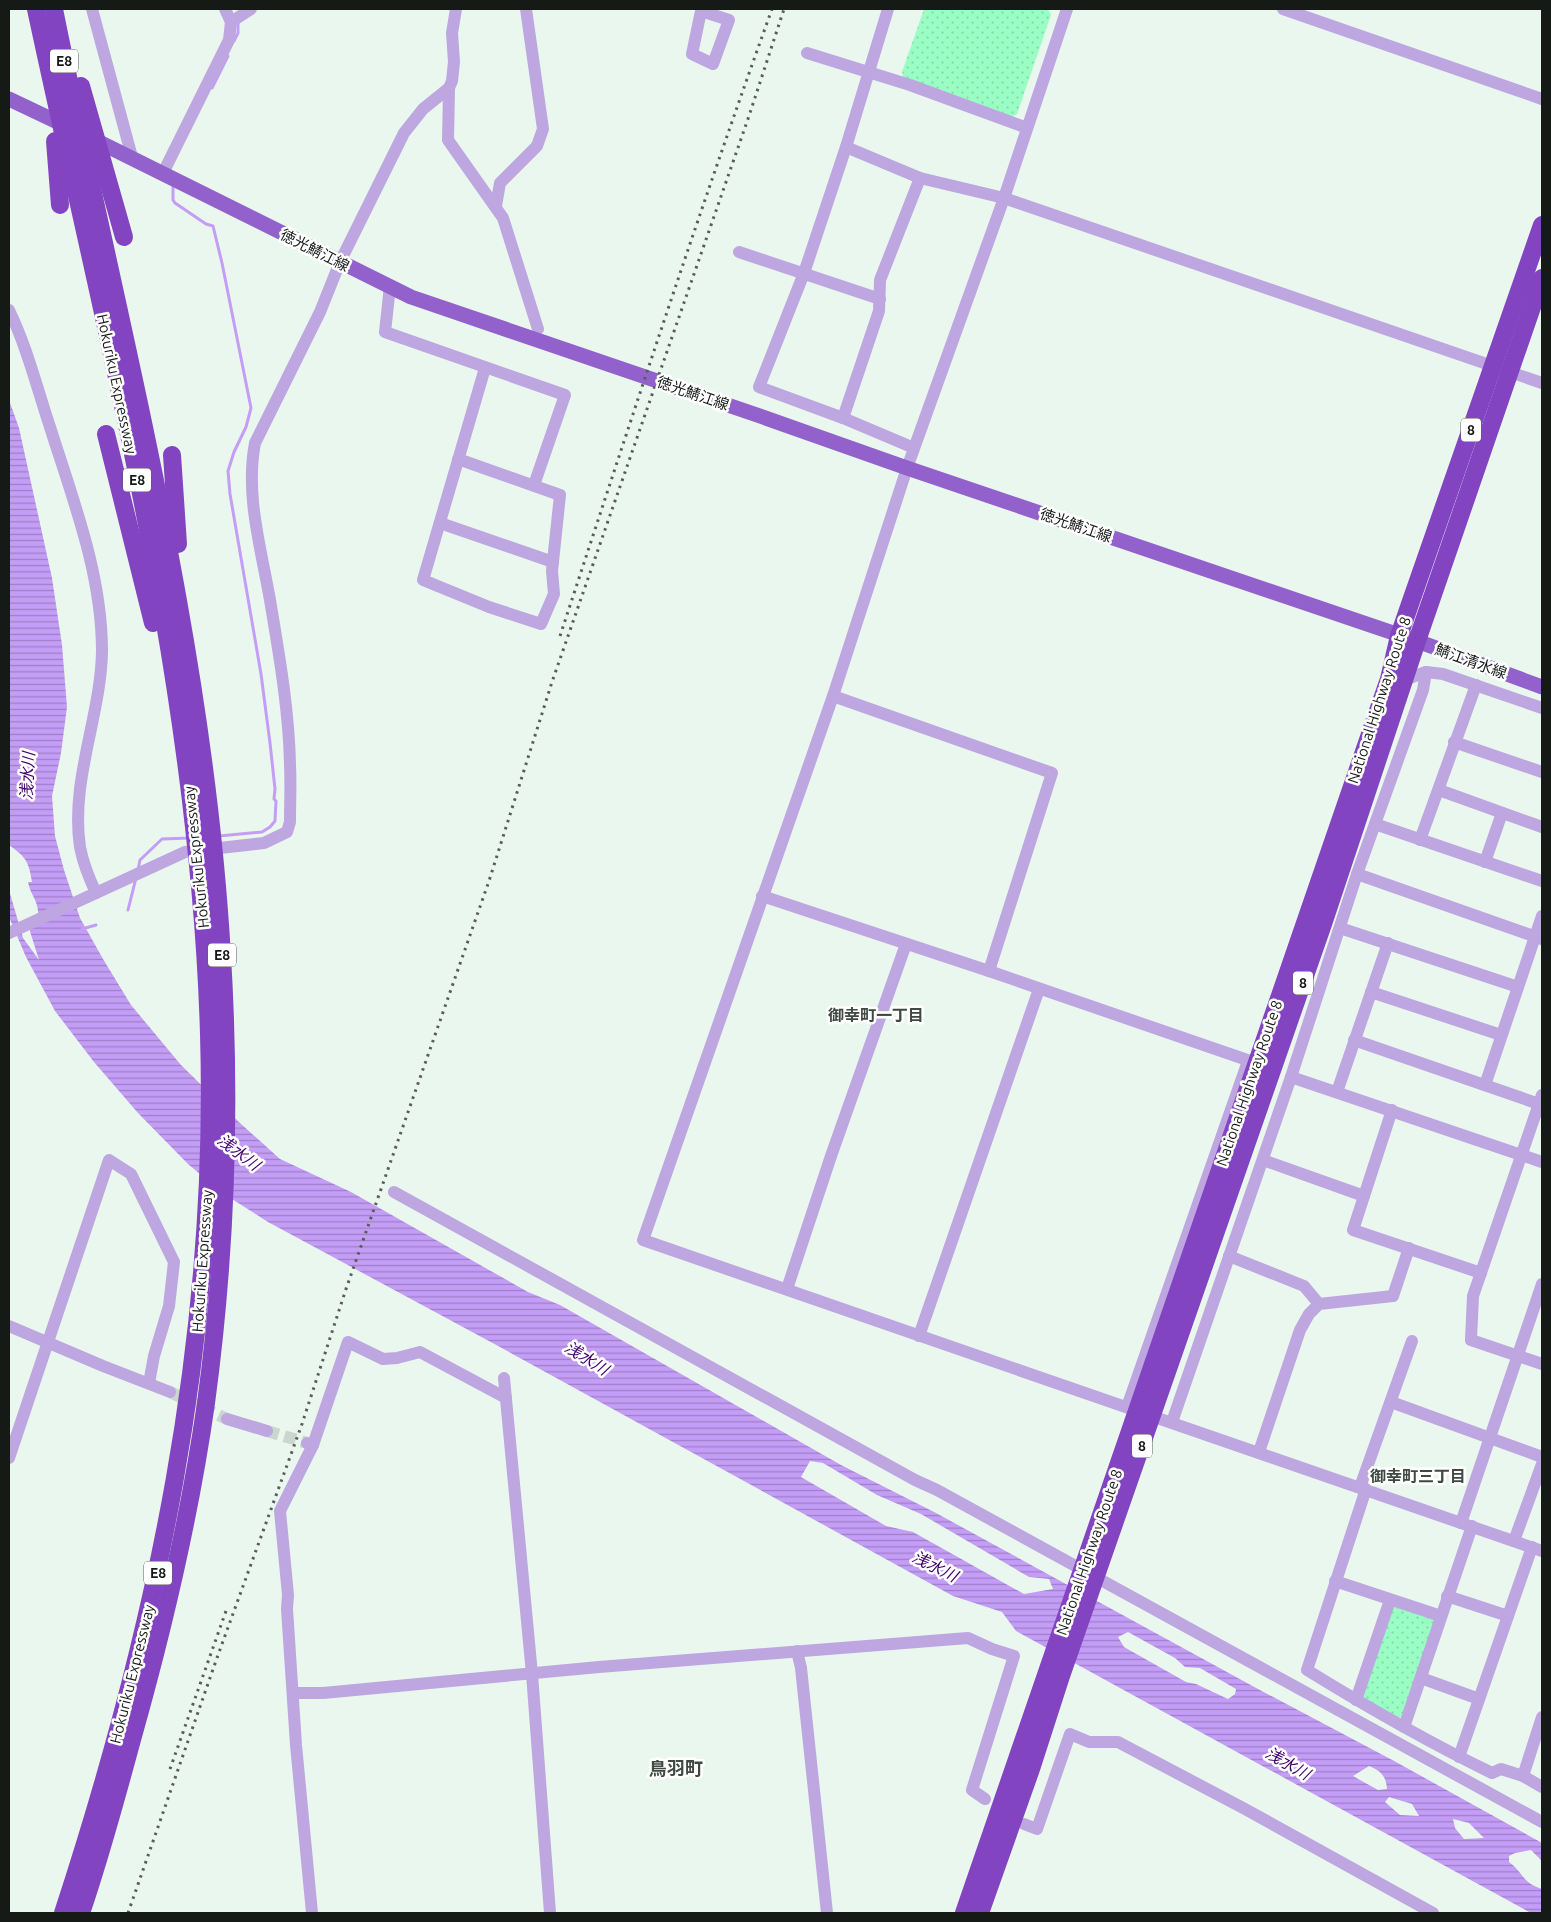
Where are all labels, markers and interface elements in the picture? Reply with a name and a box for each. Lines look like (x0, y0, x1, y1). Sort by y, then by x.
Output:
road number: E8 (50, 49, 78, 72)
street label: 徳光鯖江線 (278, 225, 352, 275)
street label: Hokuriku Expressway (94, 312, 140, 456)
street label: 徳光鯖江線 (655, 373, 731, 413)
road number: 8 (1461, 418, 1481, 442)
road number: E8 (123, 468, 151, 492)
street label: 徳光鯖江線 (1038, 505, 1114, 545)
street label: National Highway Route 8 (1344, 614, 1414, 786)
street label: 鯖江清水線 (1433, 640, 1509, 682)
water label: 浅水川 (17, 750, 37, 800)
street label: Hokuriku Expressway (180, 785, 212, 929)
road number: E8 (208, 944, 236, 966)
road number: 8 (1293, 971, 1313, 994)
street label: National Highway Route 8 (1213, 998, 1285, 1168)
district label: 御幸町一丁目 (828, 1006, 924, 1024)
water label: 浅水川 (214, 1130, 265, 1175)
street label: Hokuriku Expressway (189, 1189, 215, 1333)
water label: 浅水川 (562, 1338, 614, 1379)
road number: 8 (1132, 1434, 1152, 1458)
street label: National Highway Route 8 (1053, 1467, 1125, 1637)
district label: 御幸町三丁目 (1370, 1467, 1466, 1485)
water label: 浅水川 (910, 1547, 962, 1586)
road number: E8 (144, 1562, 172, 1585)
street label: Hokuriku Expressway (106, 1603, 158, 1745)
water label: 浅水川 (1263, 1743, 1315, 1784)
district label: 鳥羽町 (649, 1758, 703, 1778)

